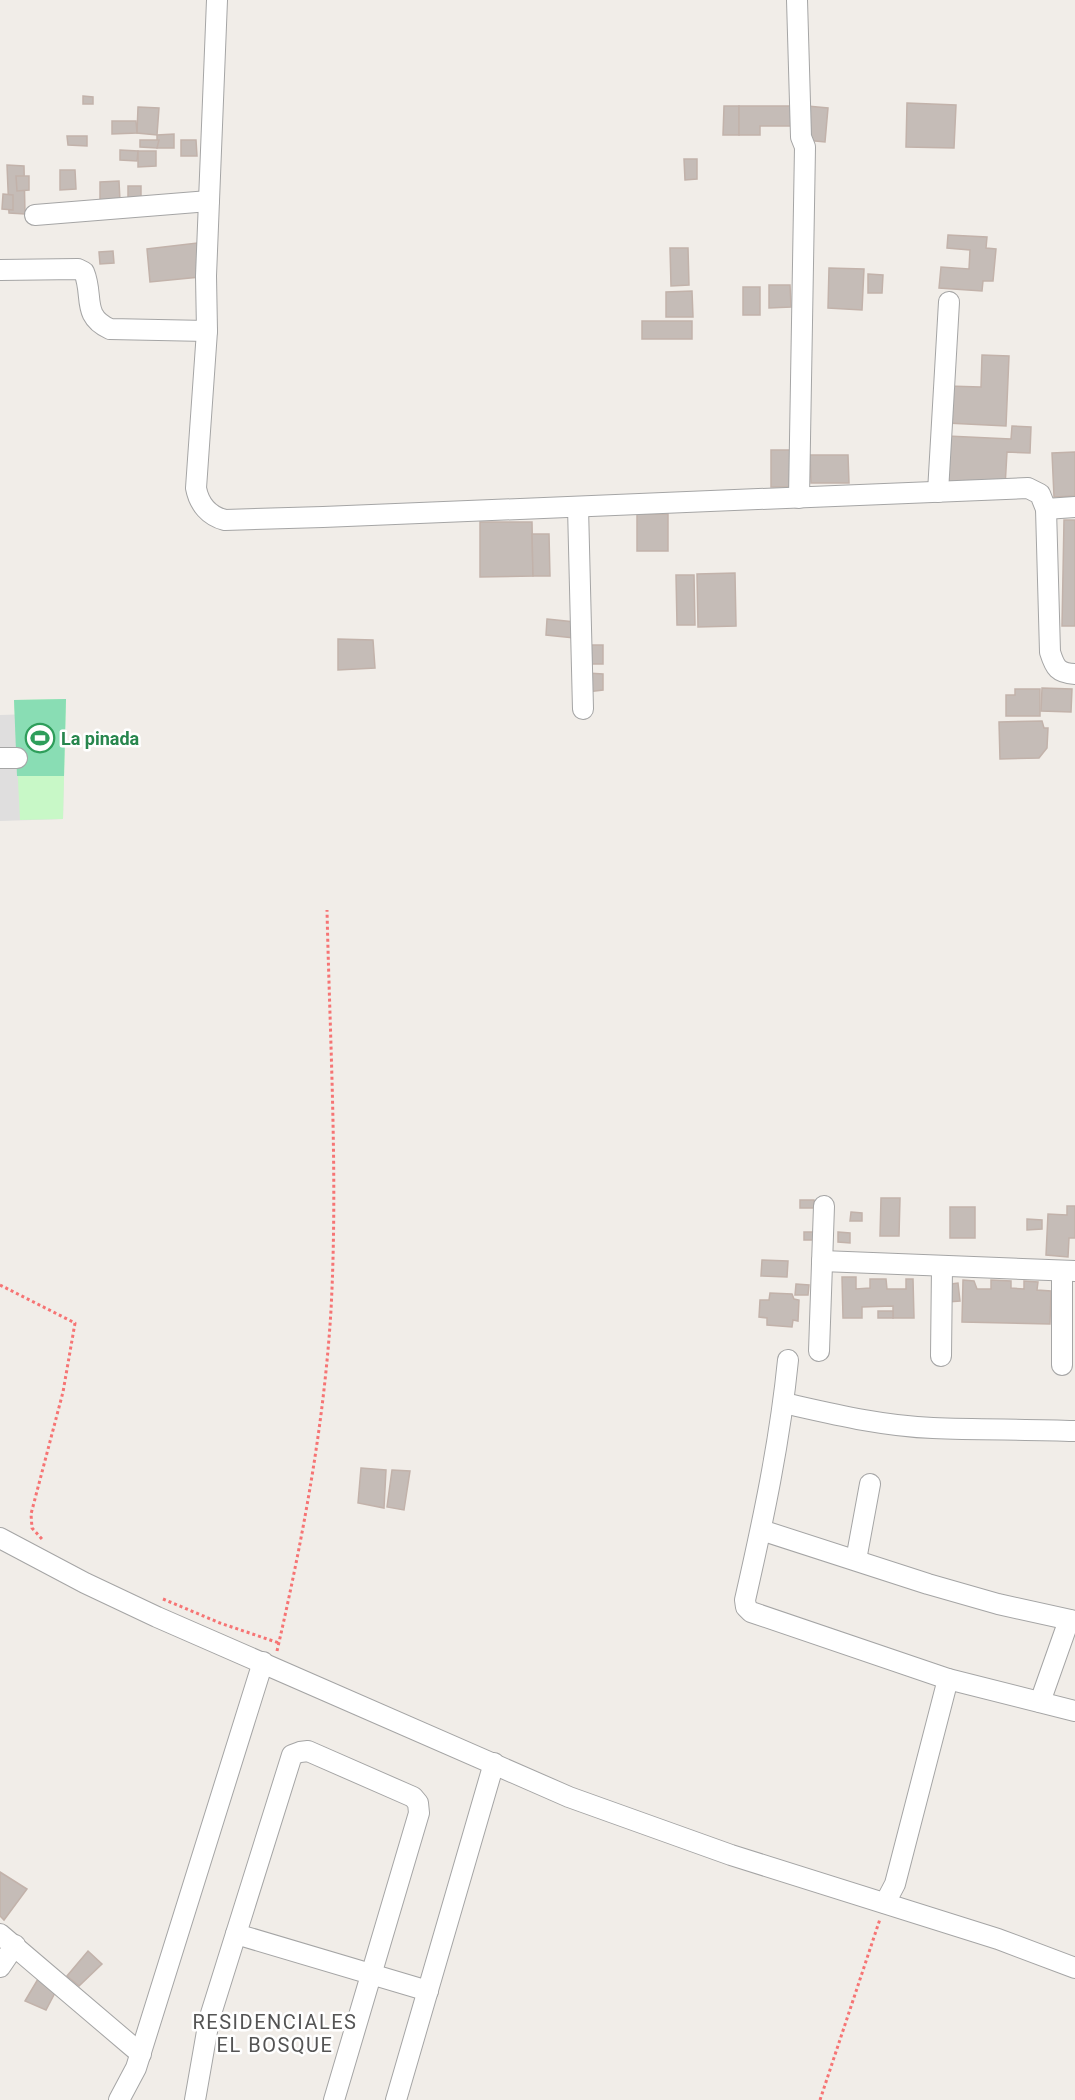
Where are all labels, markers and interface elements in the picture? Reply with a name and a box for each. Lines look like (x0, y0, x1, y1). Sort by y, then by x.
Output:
sports icon: La pinada (24, 722, 56, 754)
place label: La pinada (61, 728, 140, 749)
district label: RESIDENCIALES EL BOSQUE (193, 2010, 357, 2057)

